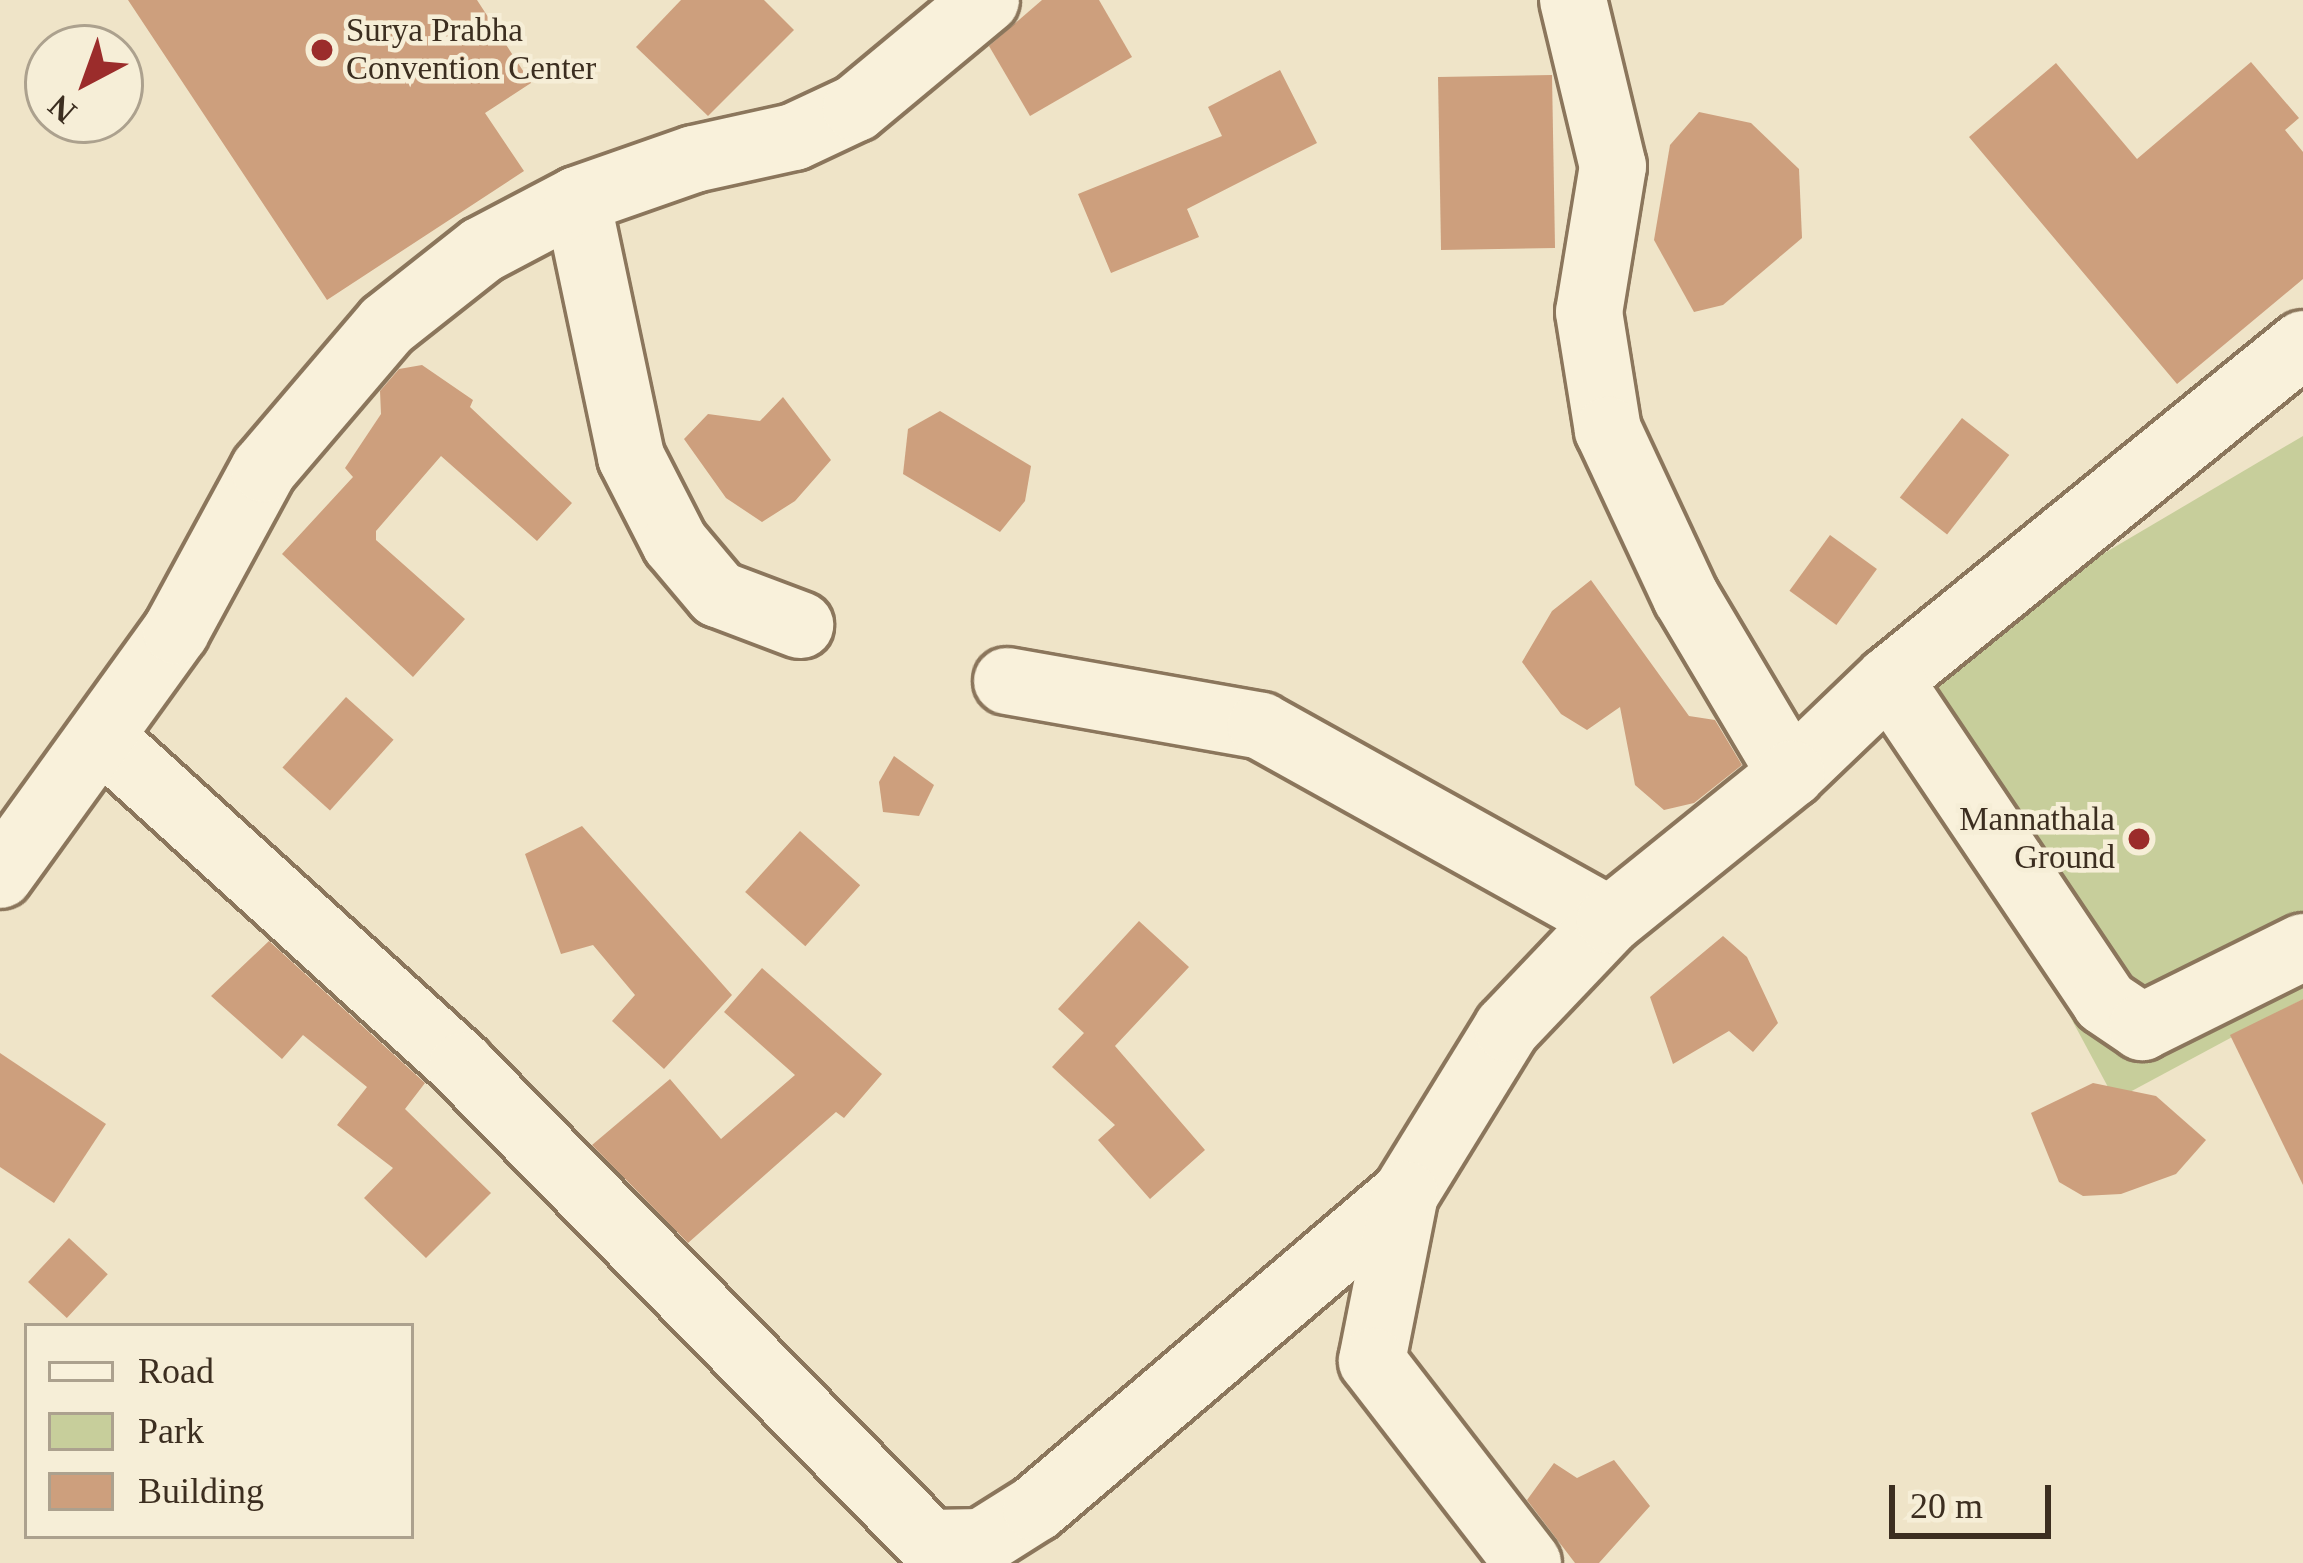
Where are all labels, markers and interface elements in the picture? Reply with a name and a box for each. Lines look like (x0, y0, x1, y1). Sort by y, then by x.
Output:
place label: Surya Prabha Convention Center (346, 11, 596, 89)
north arrow (24, 24, 144, 144)
marker: Surya Prabha Convention Center (309, 37, 335, 63)
text: N (42, 87, 83, 130)
place label: Mannathala Ground (1959, 800, 2115, 878)
marker: Mannathala Ground (2126, 826, 2152, 852)
legend (24, 1323, 414, 1539)
text: Road (138, 1351, 214, 1391)
text: Park (138, 1411, 204, 1451)
scale bar (1895, 1461, 2057, 1535)
text: Building (138, 1471, 264, 1511)
text: 20 m (1910, 1486, 1983, 1526)

